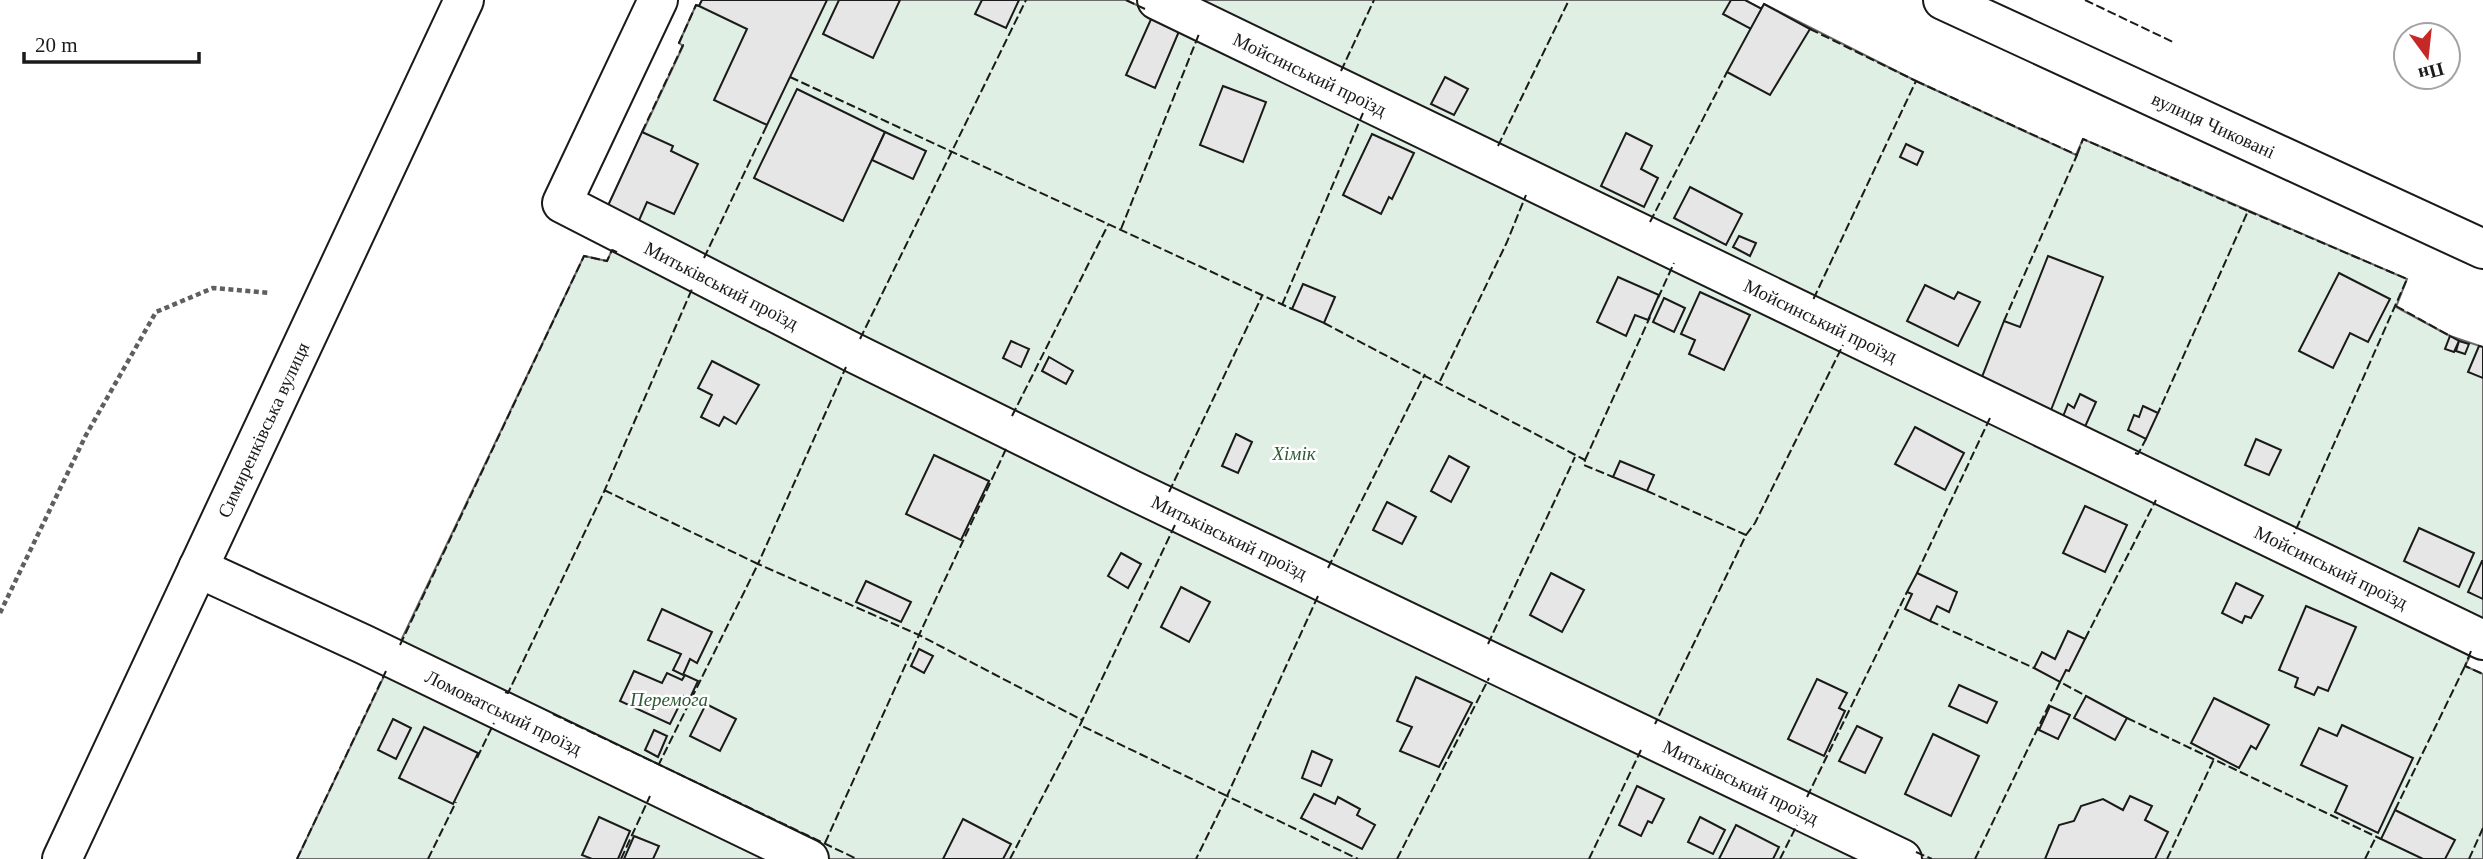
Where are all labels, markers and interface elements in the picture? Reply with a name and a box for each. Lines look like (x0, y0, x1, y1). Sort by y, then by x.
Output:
scale bar (24, 21, 200, 65)
north arrow (2392, 21, 2462, 91)
street label: Мойсинський проїзд (1230, 28, 1390, 120)
text: 20 m (35, 33, 78, 57)
text: Пн (2416, 58, 2446, 85)
street label: вулиця Чиковані (2149, 87, 2279, 162)
street label: Митьківський проїзд (641, 237, 802, 333)
street label: Мойсинський проїзд (1741, 274, 1901, 366)
street label: Симиренківська вулиця (213, 338, 313, 521)
park label: Хімік (1271, 443, 1317, 464)
street label: Митьківський проїзд (1148, 491, 1311, 583)
street label: Мойсинський проїзд (2251, 521, 2412, 613)
street label: Ломоватський проїзд (422, 665, 586, 759)
park label: Перемога (629, 689, 708, 710)
street label: Митьківський проїзд (1660, 736, 1823, 828)

